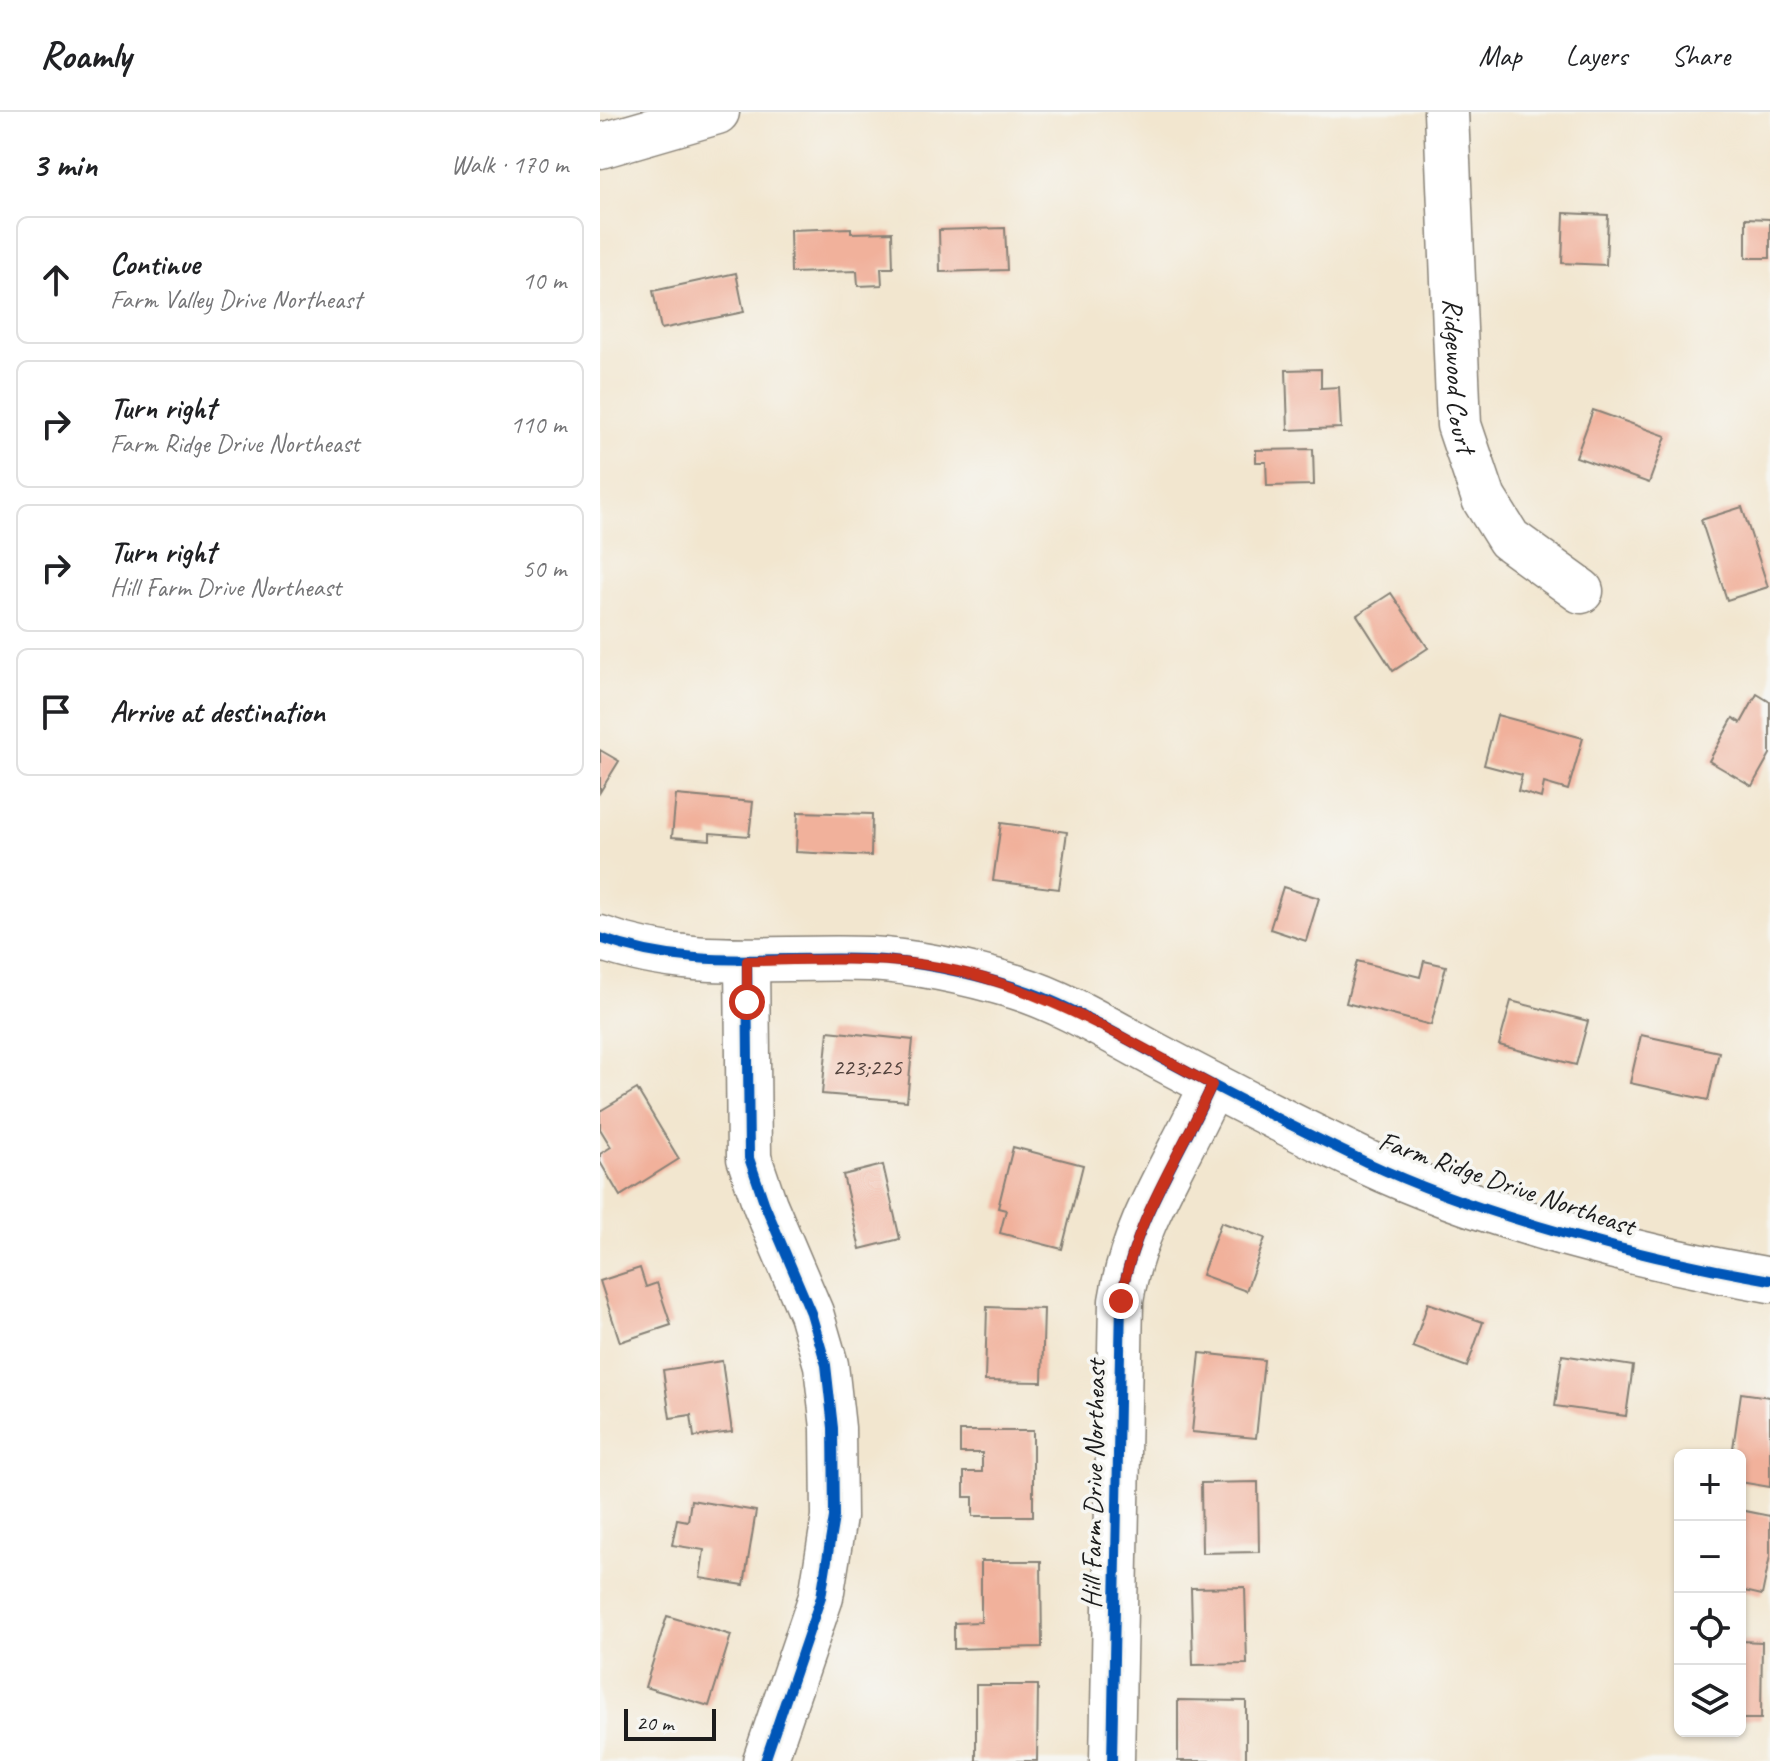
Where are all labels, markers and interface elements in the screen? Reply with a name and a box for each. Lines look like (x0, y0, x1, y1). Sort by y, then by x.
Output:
text: Roamly (40, 32, 131, 79)
text: Map (1479, 38, 1522, 73)
text: Layers (1566, 38, 1627, 73)
text: Share (1671, 38, 1730, 73)
text: 3 min (32, 143, 97, 186)
text: Walk · 170 m (451, 148, 568, 181)
text: Continue (110, 245, 200, 283)
icon: ahead (34, 258, 78, 302)
text: 10 m (522, 264, 566, 297)
text: Farm Valley Drive Northeast (110, 283, 362, 316)
street label: Ridgewood Court (1436, 297, 1486, 461)
text: Turn right (110, 389, 215, 427)
icon: right (34, 402, 78, 446)
text: 110 m (510, 408, 566, 441)
text: Farm Ridge Drive Northeast (110, 427, 359, 460)
text: Turn right (110, 533, 215, 571)
icon: right (34, 546, 78, 590)
text: 50 m (522, 552, 566, 585)
text: Hill Farm Drive Northeast (110, 571, 341, 604)
icon: arrive (34, 690, 78, 734)
text: Arrive at destination (110, 693, 325, 731)
route start (729, 984, 765, 1020)
house number: 223;225 (832, 1052, 903, 1082)
street label: Farm Ridge Drive Northeast (1374, 1123, 1642, 1244)
route end (1103, 1283, 1139, 1319)
street label: Hill Farm Drive Northeast (1073, 1356, 1113, 1609)
map controls (1674, 1449, 1746, 1737)
button: + (1674, 1449, 1746, 1521)
button: − (1674, 1521, 1746, 1593)
button: locate (1674, 1593, 1746, 1665)
button: layers (1674, 1665, 1746, 1737)
scale bar (624, 1705, 716, 1741)
text: 20 m (636, 1709, 673, 1737)

